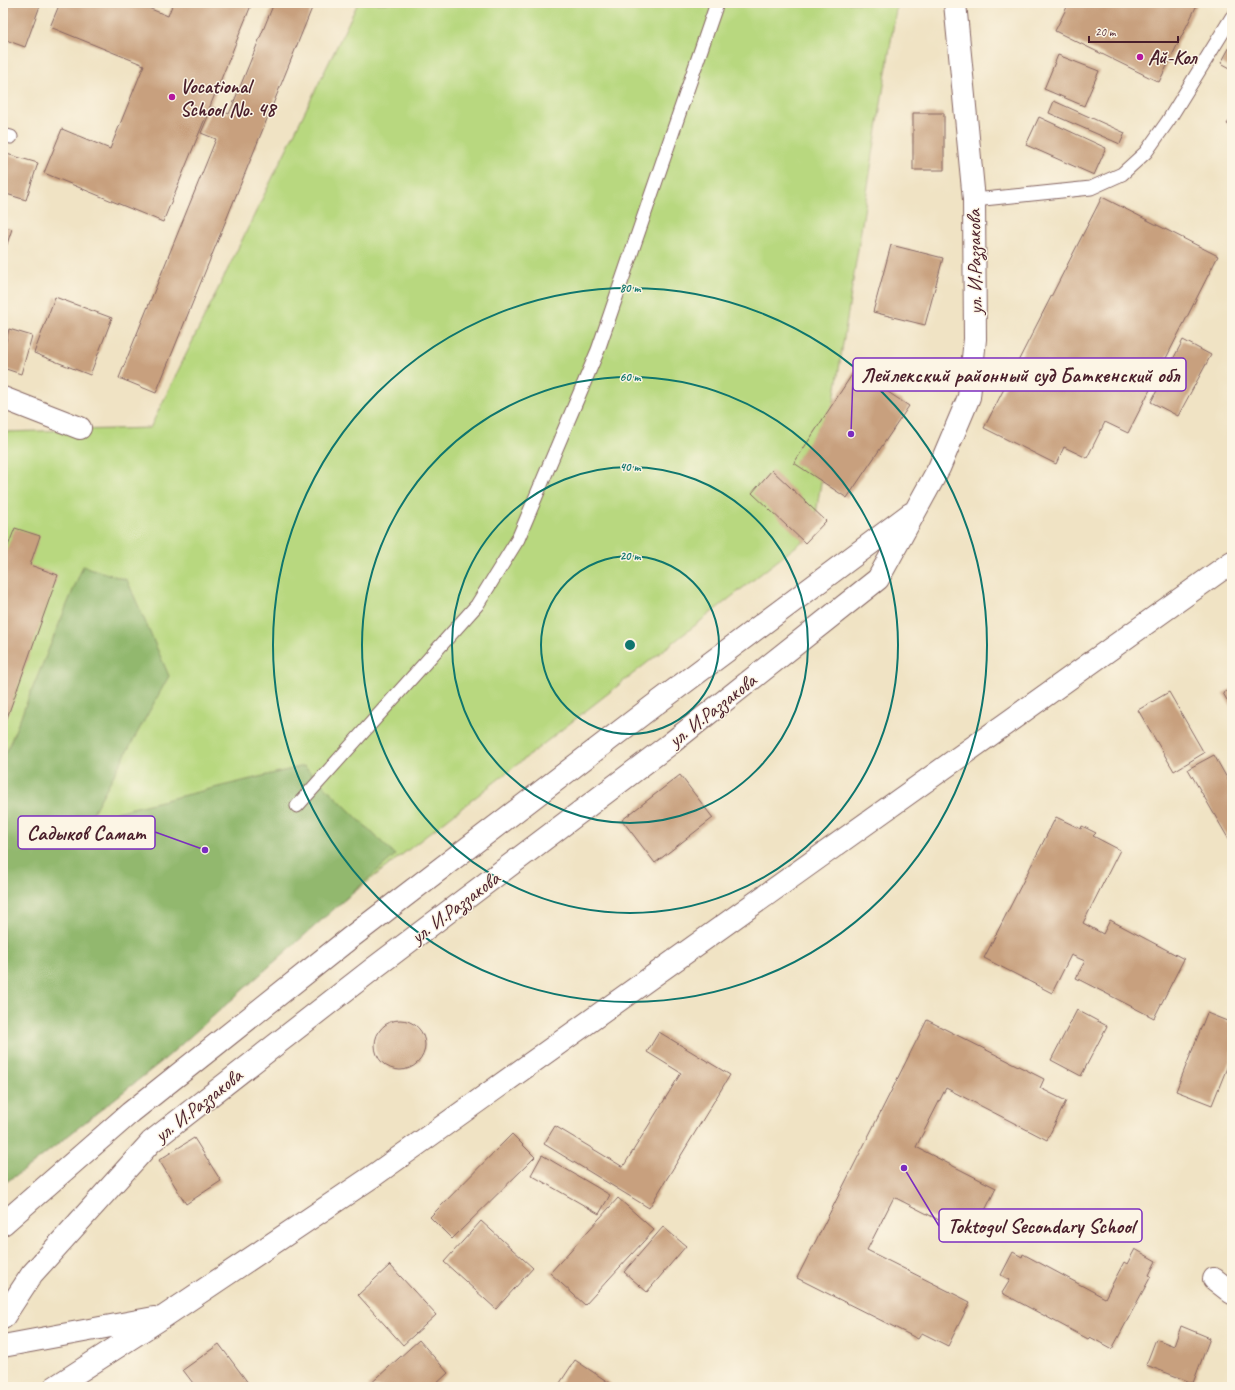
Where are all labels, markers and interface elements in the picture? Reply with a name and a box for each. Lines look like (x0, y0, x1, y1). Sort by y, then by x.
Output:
scale bar (1089, 18, 1178, 44)
text: 20 m (1095, 24, 1117, 40)
place label: Ай-Кол (1148, 45, 1198, 70)
marker: Ай-Кол (1135, 52, 1145, 62)
place label: Vocational School No. 48 (180, 74, 278, 122)
marker: Vocational School No. 48 (167, 92, 177, 102)
street label: ул. И.Раззакова (961, 208, 989, 316)
text: 80 m (620, 280, 641, 296)
callout: Лейлекский районный суд Баткенский обл (853, 358, 1186, 391)
text: Лейлекский районный суд Баткенский обл (860, 362, 1181, 388)
text: 60 m (620, 369, 642, 385)
text: 40 m (620, 459, 641, 475)
text: 20 m (620, 548, 641, 564)
centre of rings (623, 638, 637, 652)
street label: ул. И.Раззакова (662, 667, 763, 754)
callout: Садыков Самат (18, 816, 155, 849)
text: Садыков Самат (27, 820, 147, 846)
street label: ул. И.Раззакова (405, 865, 506, 950)
street label: ул. И.Раззакова (148, 1062, 249, 1149)
callout: Toktogul Secondary School (939, 1209, 1142, 1242)
text: Toktogul Secondary School (947, 1213, 1139, 1239)

